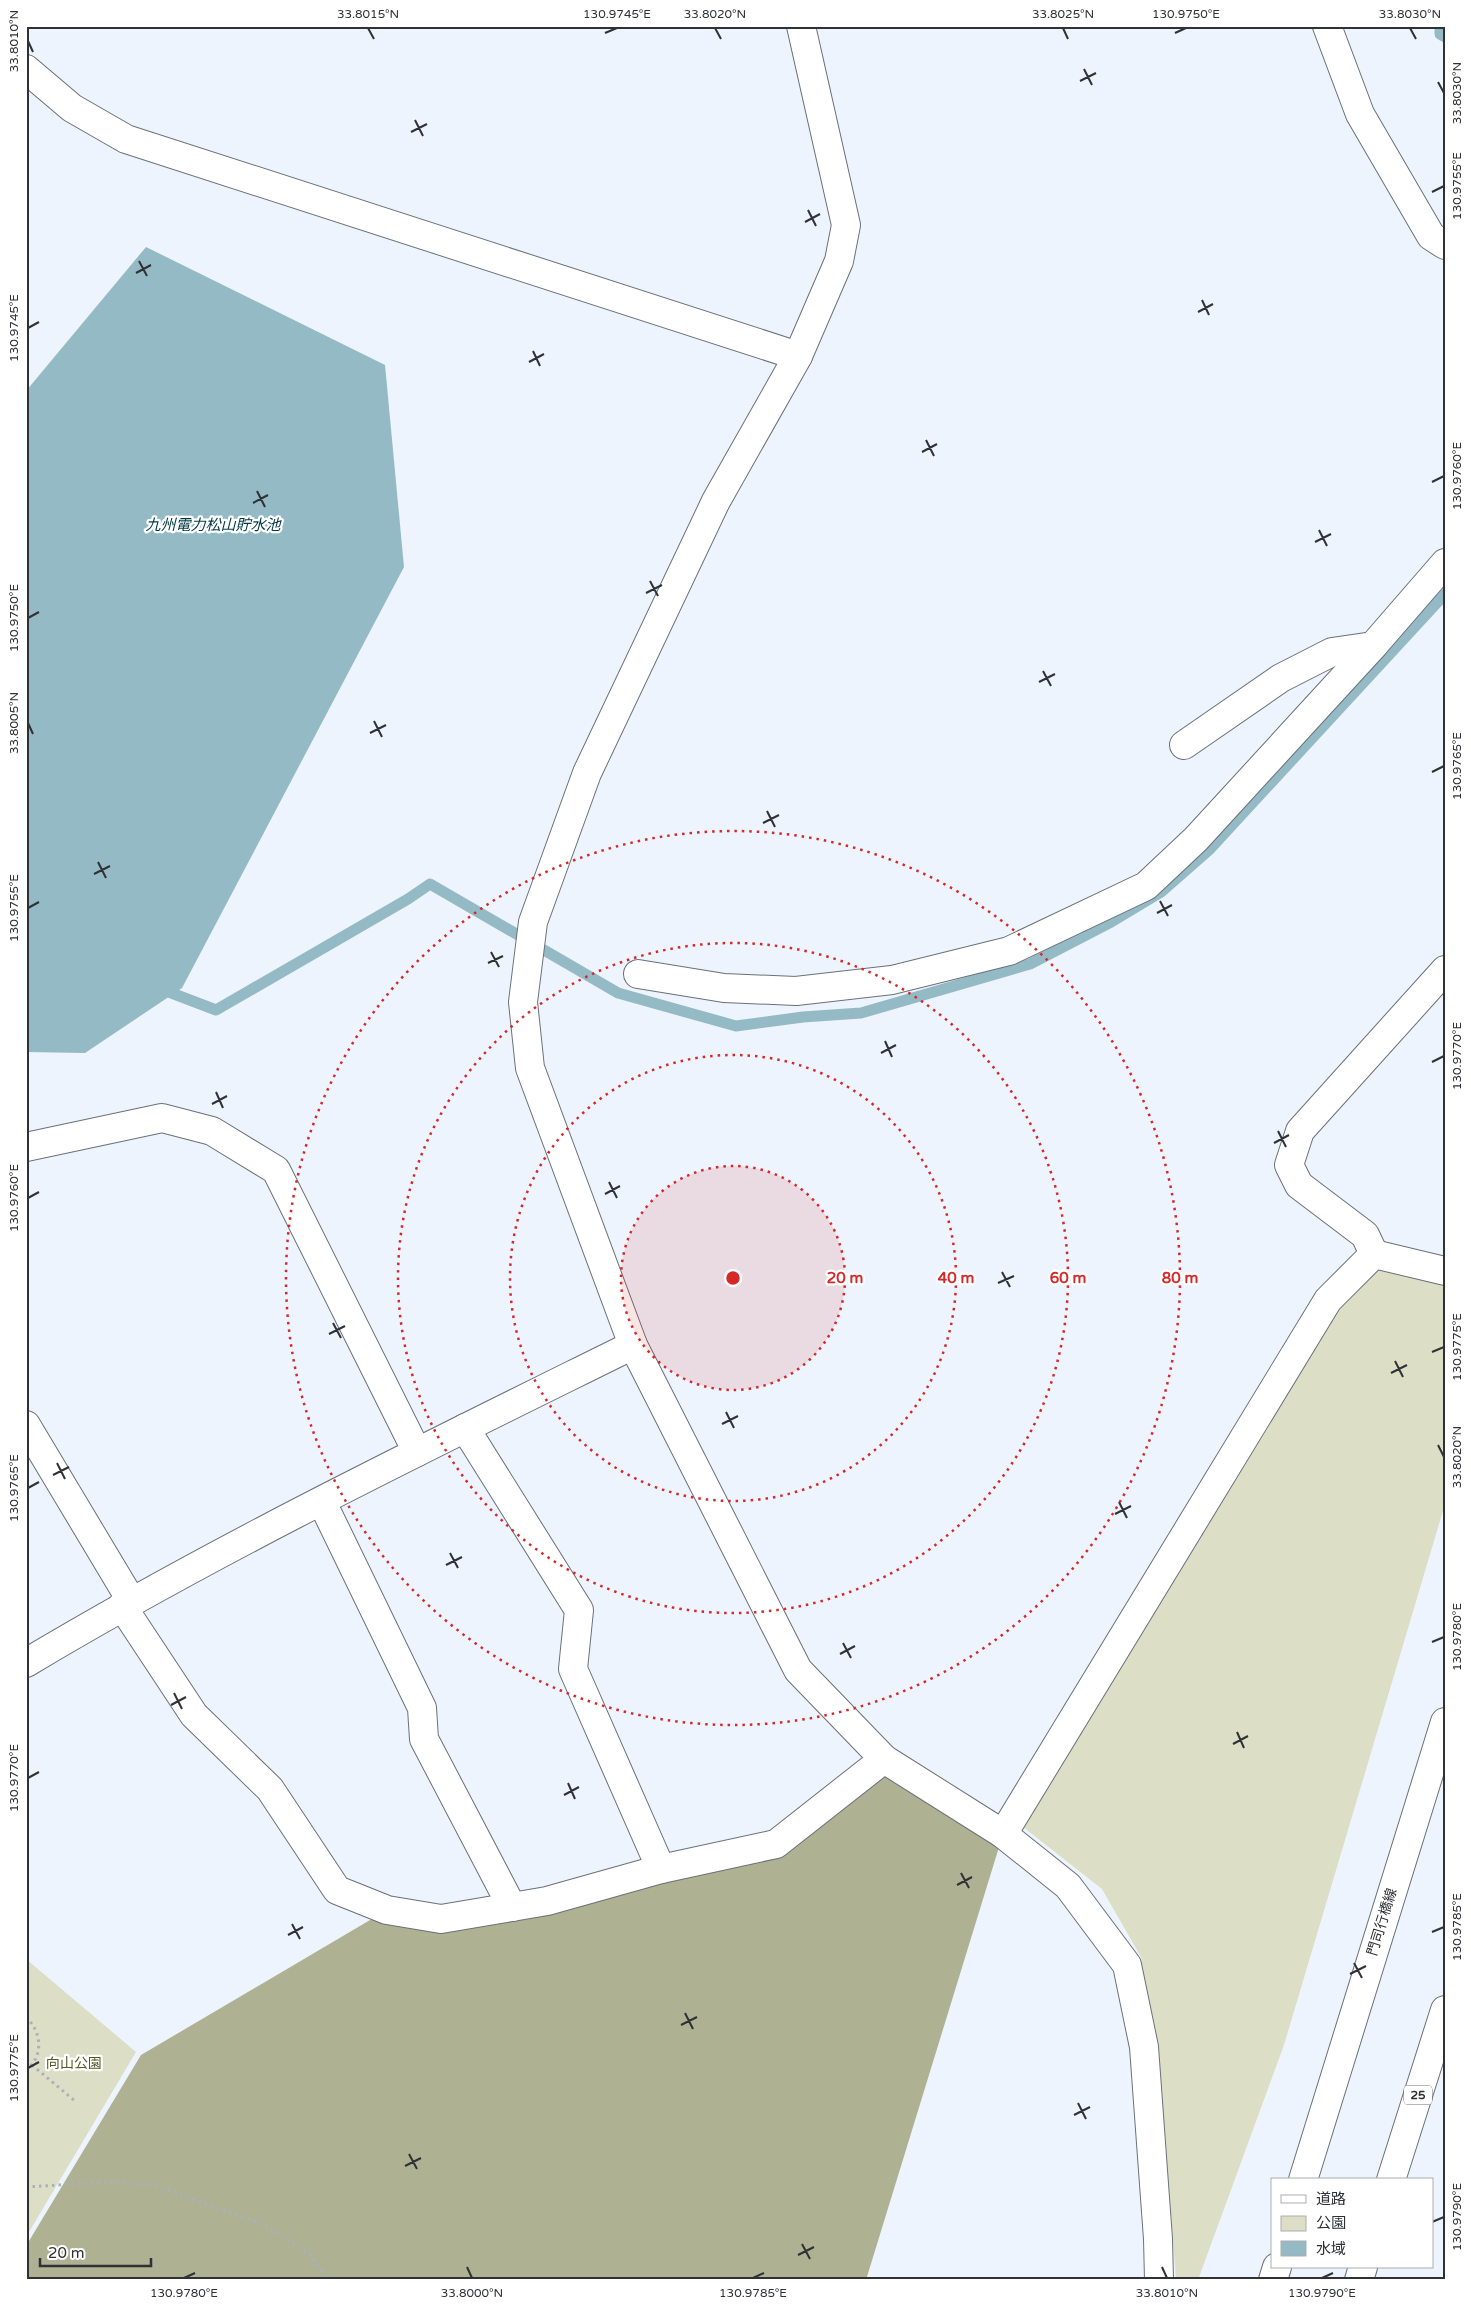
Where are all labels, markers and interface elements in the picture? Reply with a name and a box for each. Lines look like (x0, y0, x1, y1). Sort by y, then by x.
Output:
text: 33.8015°N (337, 7, 399, 21)
text: 130.9745°E (583, 7, 651, 21)
text: 33.8020°N (684, 7, 746, 21)
text: 33.8025°N (1032, 7, 1094, 21)
text: 130.9750°E (1152, 7, 1220, 21)
text: 33.8030°N (1379, 7, 1441, 21)
text: 33.8010°N (7, 10, 21, 72)
text: 33.8030°N (1450, 62, 1464, 124)
text: 130.9755°E (1450, 152, 1464, 220)
text: 130.9745°E (7, 294, 21, 362)
text: 130.9760°E (1450, 442, 1464, 510)
water label: 九州電力松山貯水池 (145, 516, 282, 534)
text: 130.9750°E (7, 584, 21, 652)
text: 33.8005°N (7, 692, 21, 754)
text: 130.9765°E (1450, 732, 1464, 800)
text: 130.9755°E (7, 874, 21, 942)
text: 130.9770°E (1450, 1022, 1464, 1090)
text: 130.9760°E (7, 1164, 21, 1232)
centre of rings (724, 1269, 742, 1287)
text: 20 m (827, 1269, 863, 1287)
text: 40 m (938, 1269, 974, 1287)
text: 60 m (1050, 1269, 1086, 1287)
text: 80 m (1162, 1269, 1198, 1287)
text: 130.9775°E (1450, 1313, 1464, 1381)
text: 33.8020°N (1450, 1426, 1464, 1488)
text: 130.9765°E (7, 1454, 21, 1522)
text: 130.9780°E (1450, 1603, 1464, 1671)
text: 130.9770°E (7, 1744, 21, 1812)
street label: 門司行橋線 (1364, 1886, 1400, 1958)
text: 130.9785°E (1450, 1893, 1464, 1961)
text: 130.9775°E (7, 2034, 21, 2102)
park label: 向山公園 (46, 2055, 102, 2072)
road number: 25 (1404, 2086, 1432, 2104)
legend (1271, 2178, 1434, 2268)
text: 130.9790°E (1450, 2183, 1464, 2251)
text: 道路 (1316, 2190, 1346, 2208)
text: 公園 (1316, 2214, 1346, 2232)
scale bar (40, 2236, 151, 2268)
text: 水域 (1316, 2240, 1346, 2258)
text: 20 m (48, 2244, 85, 2262)
text: 130.9780°E (150, 2286, 218, 2300)
text: 33.8000°N (441, 2286, 503, 2300)
text: 130.9785°E (719, 2286, 787, 2300)
text: 33.8010°N (1136, 2286, 1198, 2300)
text: 130.9790°E (1288, 2286, 1356, 2300)

